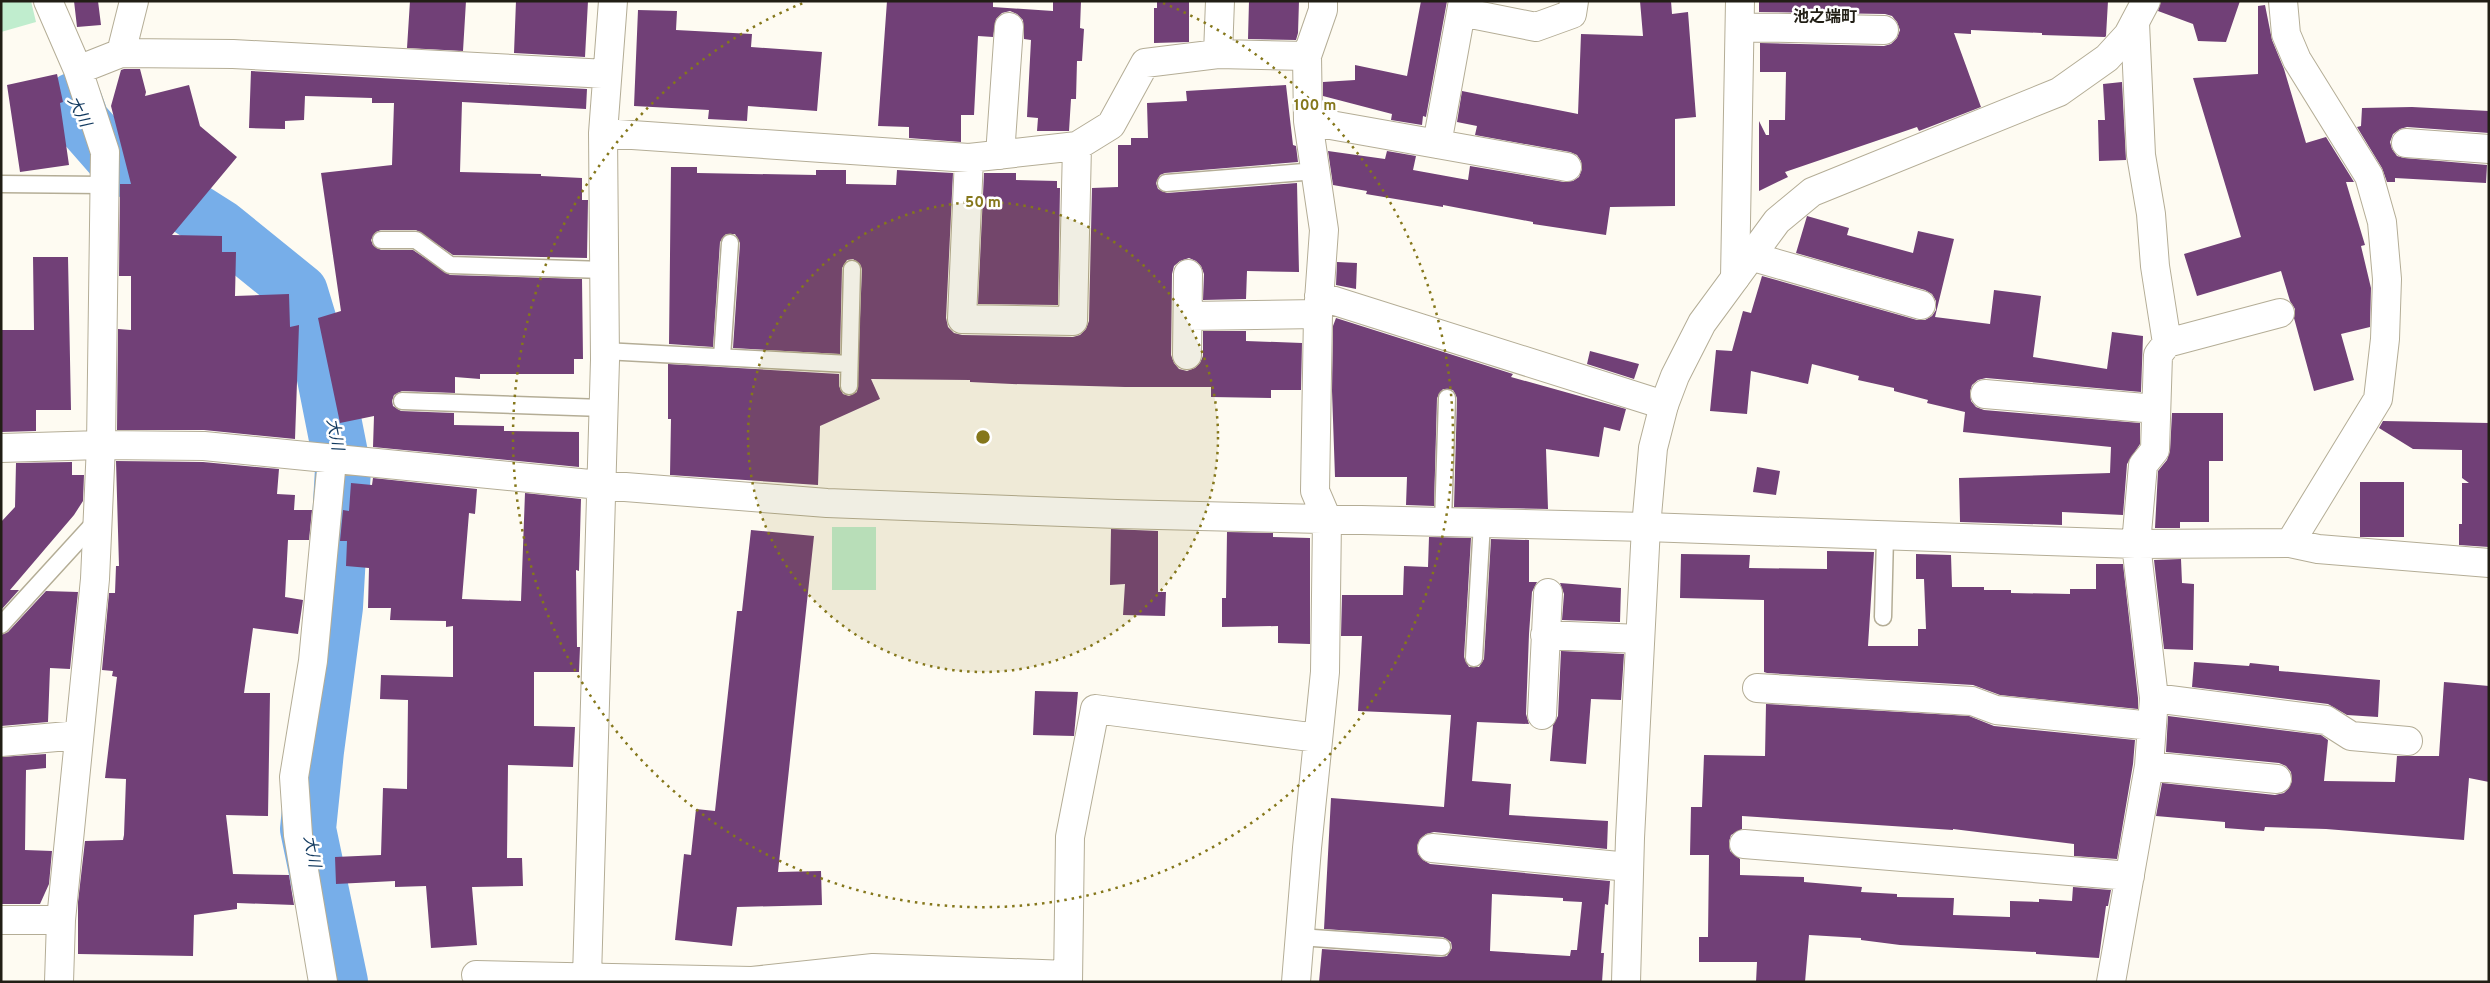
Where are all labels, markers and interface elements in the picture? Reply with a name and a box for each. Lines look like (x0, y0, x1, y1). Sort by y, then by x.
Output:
district label: 池之端町 (1793, 8, 1857, 28)
water label: 大川 (62, 93, 95, 132)
text: 100 m (1294, 97, 1336, 116)
text: 50 m (965, 194, 1001, 213)
water label: 大川 (321, 417, 347, 454)
centre of rings (974, 428, 992, 446)
water label: 大川 (298, 834, 324, 871)

